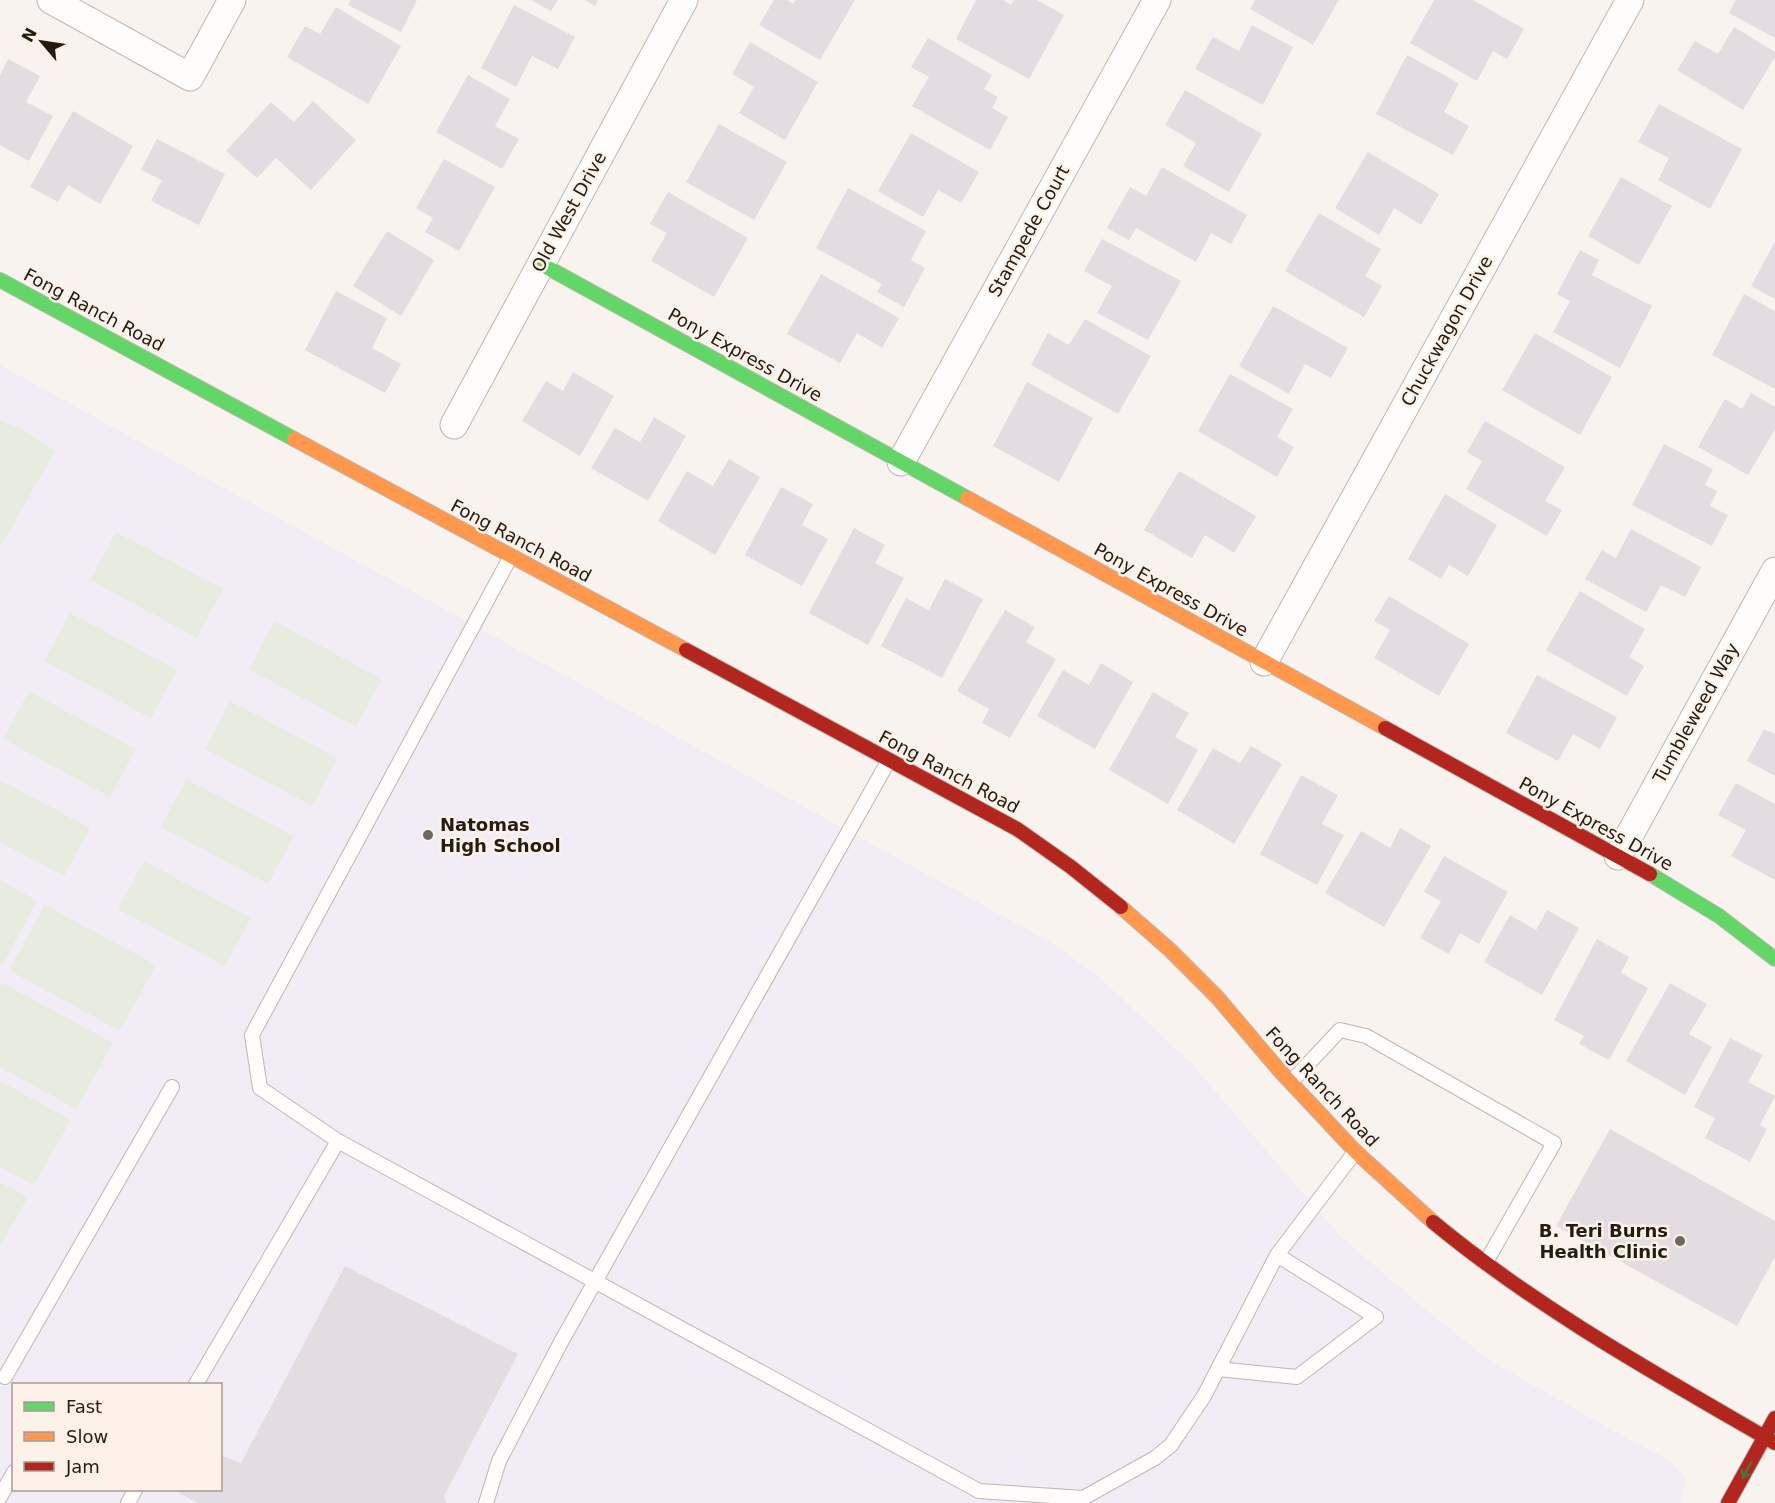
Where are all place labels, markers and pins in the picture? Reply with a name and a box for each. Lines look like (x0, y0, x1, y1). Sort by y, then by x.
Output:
place label: Natomas High School (440, 814, 561, 856)
marker: Natomas High School (421, 828, 435, 842)
place label: B. Teri Burns Health Clinic (1539, 1220, 1668, 1262)
marker: B. Teri Burns Health Clinic (1673, 1234, 1687, 1248)

